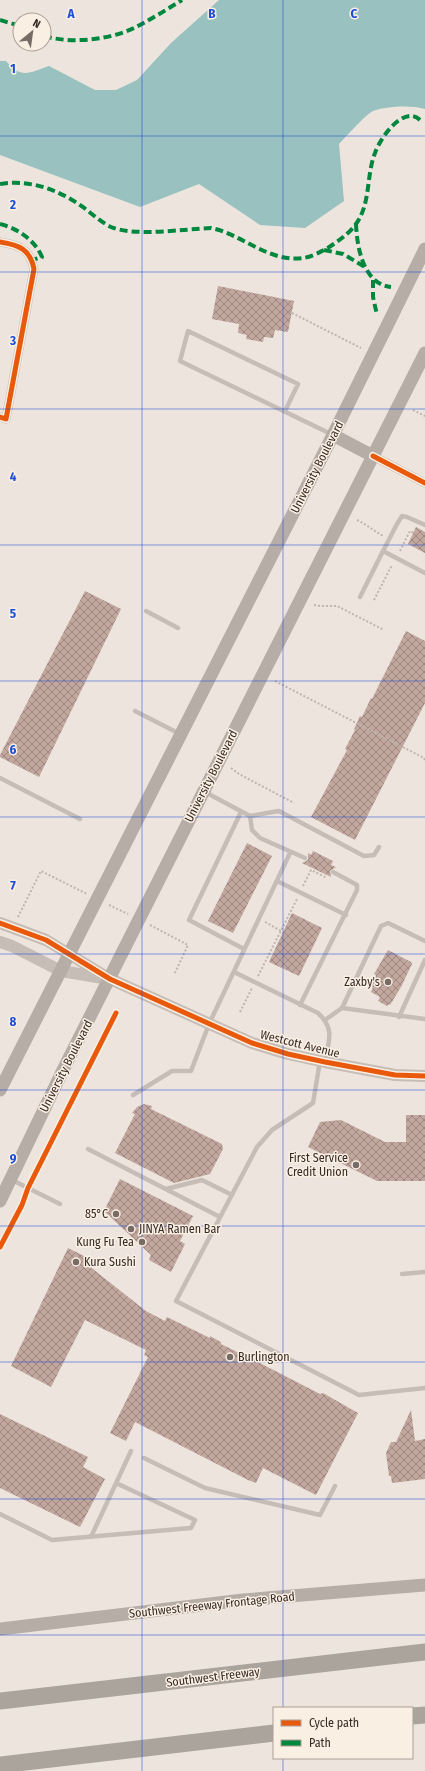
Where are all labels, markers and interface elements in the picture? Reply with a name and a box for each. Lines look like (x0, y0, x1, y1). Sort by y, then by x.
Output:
text: A (66, 6, 75, 21)
text: B (208, 6, 216, 21)
text: C (351, 6, 358, 21)
north arrow (12, 12, 52, 52)
text: N (31, 16, 43, 31)
text: 1 (10, 61, 16, 76)
text: 2 (9, 197, 16, 212)
text: 3 (9, 333, 16, 348)
street label: University Boulevard (288, 419, 346, 515)
text: 4 (10, 469, 17, 484)
text: 5 (10, 606, 16, 621)
street label: University Boulevard (182, 728, 240, 824)
text: 6 (10, 742, 17, 757)
text: 7 (10, 878, 16, 893)
place label: Zaxby's (344, 975, 380, 989)
marker: Zaxby's (383, 977, 393, 987)
text: 8 (10, 1014, 17, 1029)
street label: University Boulevard (37, 1018, 95, 1114)
street label: Westcott Avenue (259, 1027, 341, 1061)
text: 9 (10, 1151, 17, 1166)
place label: First Service Credit Union (287, 1151, 348, 1179)
marker: First Service Credit Union (351, 1160, 361, 1170)
place label: 85°C (85, 1207, 108, 1221)
marker: 85°C (111, 1209, 121, 1219)
place label: JINYA Ramen Bar (139, 1222, 221, 1236)
marker: JINYA Ramen Bar (126, 1224, 136, 1234)
place label: Kung Fu Tea (76, 1235, 134, 1249)
marker: Kung Fu Tea (137, 1237, 147, 1247)
place label: Kura Sushi (84, 1255, 136, 1269)
marker: Kura Sushi (71, 1257, 81, 1267)
place label: Burlington (238, 1350, 290, 1364)
marker: Burlington (225, 1352, 235, 1362)
street label: Southwest Freeway Frontage Road (128, 1589, 296, 1621)
street label: Southwest Freeway (166, 1664, 261, 1690)
legend (273, 1707, 413, 1759)
text: Cycle path (309, 1716, 359, 1730)
text: Path (309, 1736, 331, 1750)

